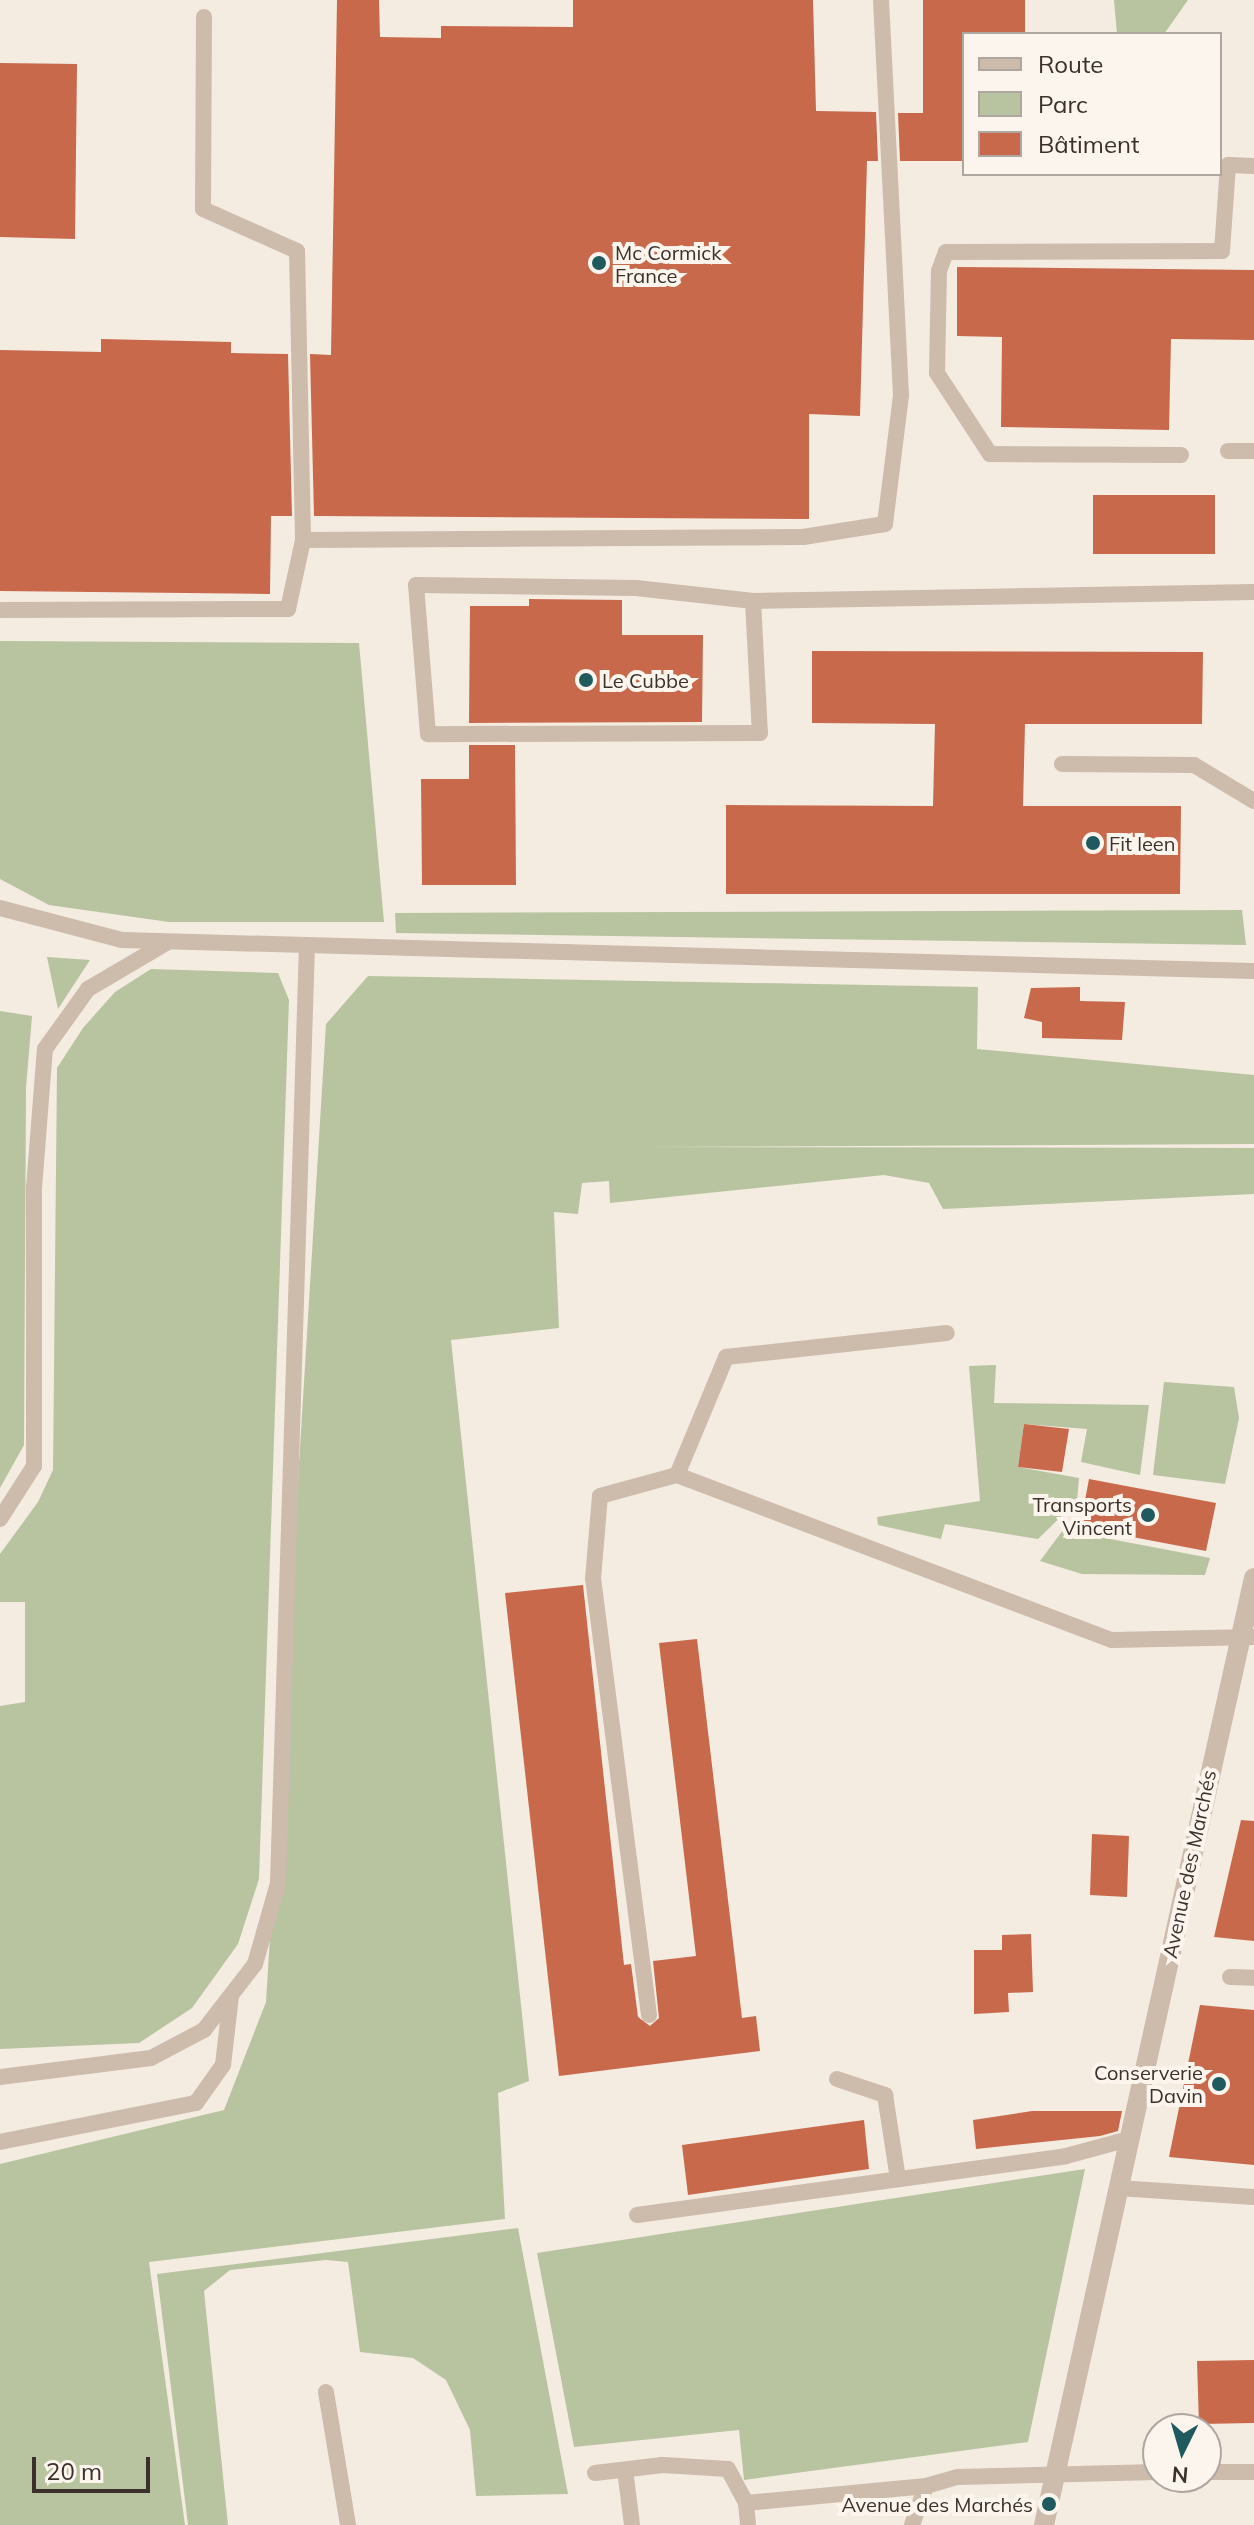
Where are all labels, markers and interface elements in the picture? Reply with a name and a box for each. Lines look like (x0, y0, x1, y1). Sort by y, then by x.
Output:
legend (962, 32, 1222, 176)
text: Route (1038, 49, 1103, 79)
text: Parc (1038, 89, 1088, 119)
text: Bâtiment (1038, 129, 1139, 159)
place label: Mc Cormick France (615, 240, 721, 287)
marker: Mc Cormick France (590, 254, 608, 272)
place label: Le Cubbe (602, 668, 689, 692)
marker: Le Cubbe (577, 671, 595, 689)
place label: Fit leen (1109, 831, 1175, 855)
marker: Fit leen (1084, 834, 1102, 852)
place label: Transports Vincent (1033, 1492, 1132, 1539)
marker: Transports Vincent (1139, 1506, 1157, 1524)
street label: Avenue des Marchés (1157, 1768, 1221, 1960)
place label: Conserverie Davin (1094, 2060, 1203, 2107)
marker: Conserverie Davin (1210, 2075, 1228, 2093)
north arrow (1142, 2413, 1222, 2493)
scale bar (36, 2441, 154, 2491)
text: 20 m (46, 2456, 102, 2486)
text: N (1171, 2460, 1190, 2490)
place label: Avenue des Marchés (841, 2492, 1033, 2516)
marker: Avenue des Marchés (1040, 2495, 1058, 2513)

